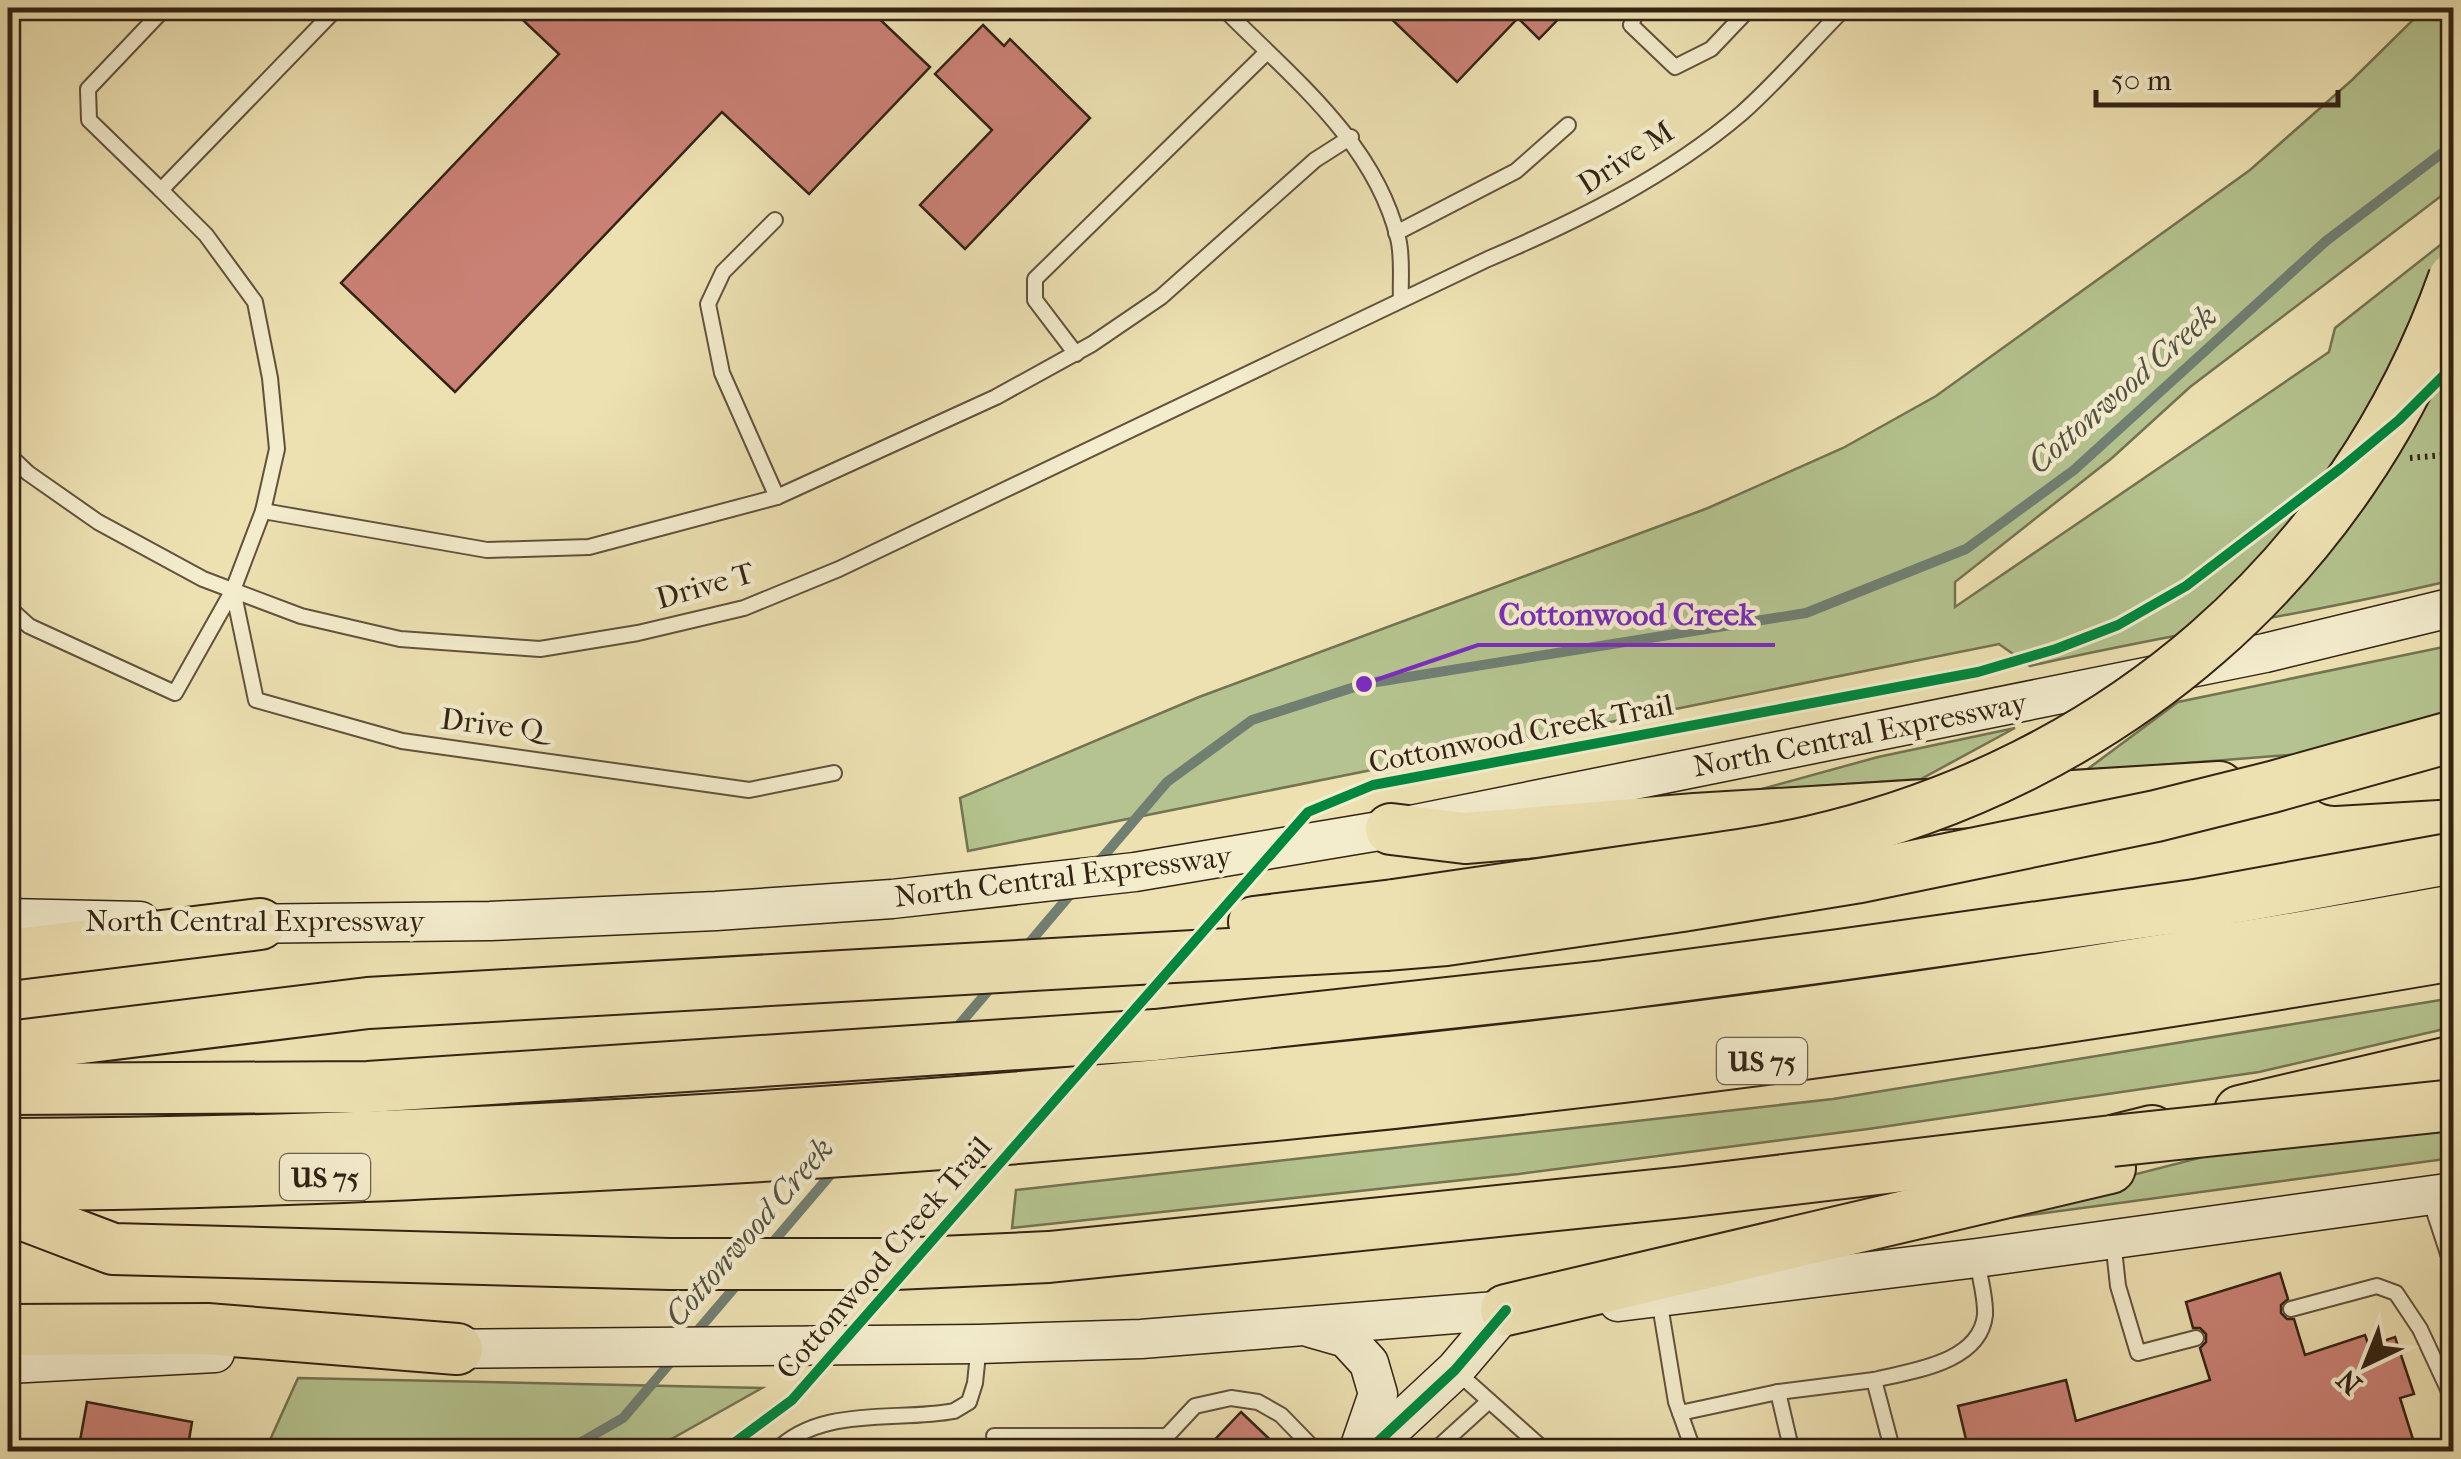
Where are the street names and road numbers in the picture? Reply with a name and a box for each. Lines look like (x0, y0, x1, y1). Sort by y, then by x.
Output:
street label: Drive M (1572, 114, 1680, 202)
street label: Drive T (652, 555, 759, 617)
street label: North Central Expressway (1690, 685, 2031, 785)
street label: Cottonwood Creek Trail (1366, 687, 1676, 781)
street label: Drive Q (439, 701, 555, 750)
street label: North Central Expressway (892, 839, 1235, 915)
street label: North Central Expressway (85, 904, 426, 939)
road number: US 75 (1717, 1038, 1807, 1084)
street label: Cottonwood Creek Trail (769, 1130, 999, 1386)
road number: US 75 (280, 1154, 370, 1200)

